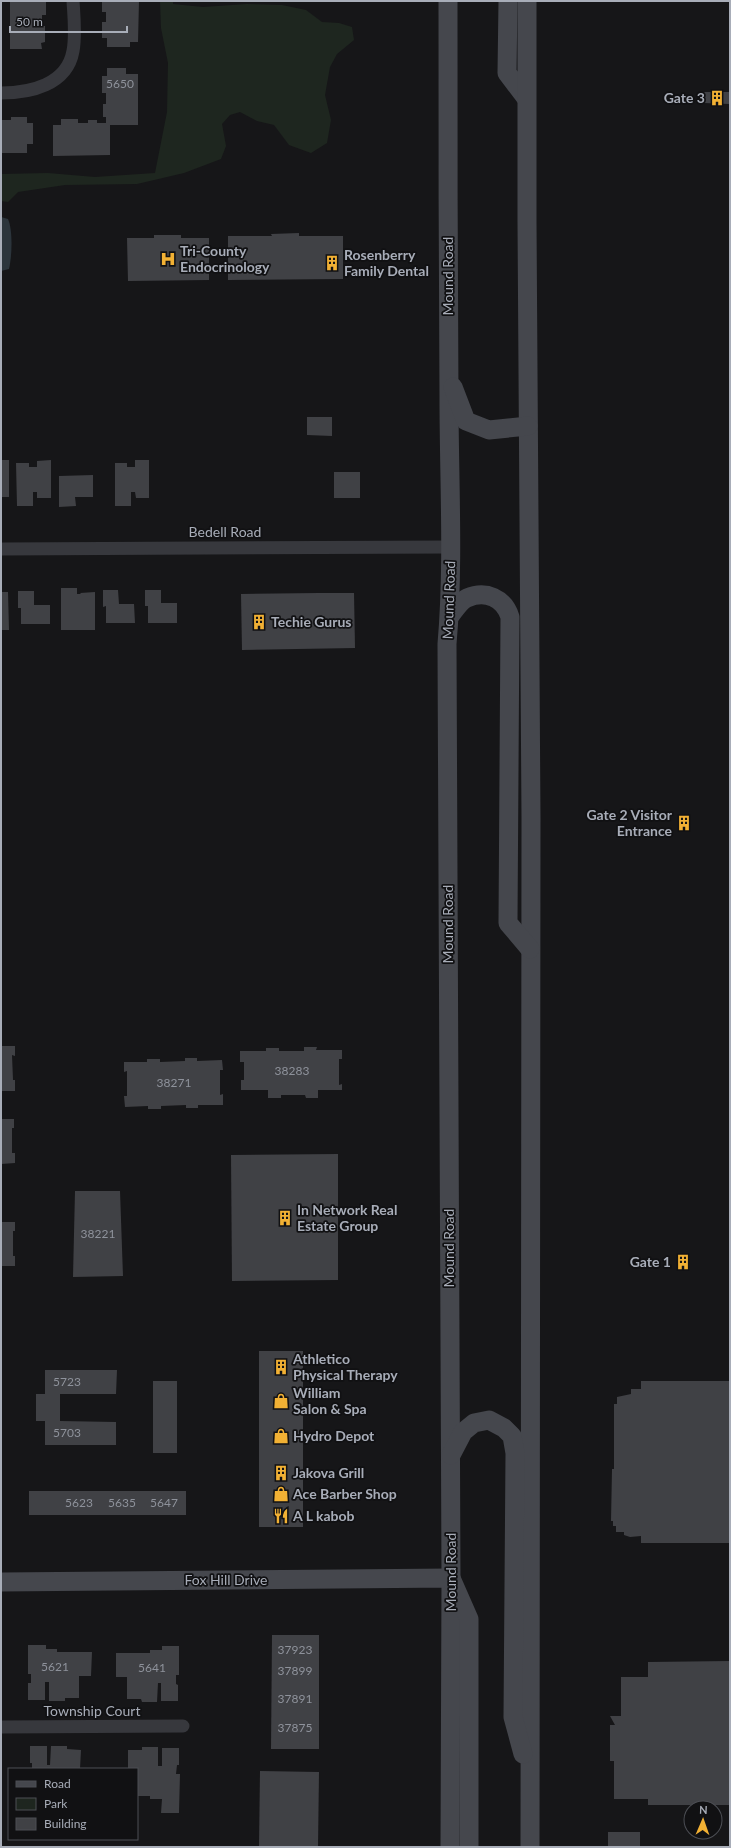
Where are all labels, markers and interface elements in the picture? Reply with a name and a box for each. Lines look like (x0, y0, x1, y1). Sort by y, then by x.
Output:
scale bar (10, 8, 127, 34)
text: 50 m (16, 14, 43, 29)
house number: 5650 (106, 76, 134, 91)
place label: Gate 3 (664, 89, 705, 106)
building icon: Gate 3 (708, 89, 726, 107)
street label: Mound Road (439, 237, 456, 315)
place label: Tri-County Endocrinology (180, 242, 270, 275)
place label: Rosenberry Family Dental (344, 246, 429, 279)
hospital icon: Tri-County Endocrinology (159, 250, 177, 268)
building icon: Rosenberry Family Dental (323, 254, 341, 272)
street label: Bedell Road (189, 523, 261, 540)
street label: Mound Road (439, 560, 458, 640)
building icon: Techie Gurus (250, 613, 268, 631)
place label: Techie Gurus (271, 613, 352, 630)
place label: Gate 2 Visitor Entrance (586, 806, 673, 839)
building icon: Gate 2 Visitor Entrance (675, 814, 693, 832)
street label: Mound Road (439, 885, 456, 963)
house number: 38283 (275, 1063, 309, 1078)
house number: 38271 (157, 1075, 191, 1090)
place label: In Network Real Estate Group (297, 1201, 397, 1234)
building icon: In Network Real Estate Group (276, 1209, 294, 1227)
street label: Mound Road (440, 1209, 457, 1287)
house number: 38221 (81, 1226, 115, 1241)
place label: Gate 1 (630, 1253, 671, 1270)
building icon: Gate 1 (674, 1253, 692, 1271)
place label: Athletico Physical Therapy (292, 1350, 398, 1383)
building icon: Athletico Physical Therapy (272, 1358, 290, 1376)
house number: 5723 (53, 1374, 81, 1389)
place label: William Salon & Spa (293, 1384, 367, 1417)
shop icon: William Salon & Spa (272, 1392, 290, 1410)
house number: 5703 (53, 1425, 81, 1440)
shop icon: Hydro Depot (272, 1427, 290, 1445)
place label: Hydro Depot (293, 1427, 375, 1444)
building icon: Jakova Grill (272, 1464, 290, 1482)
place label: Jakova Grill (293, 1464, 364, 1481)
shop icon: Ace Barber Shop (272, 1485, 290, 1503)
place label: Ace Barber Shop (292, 1485, 397, 1502)
house number: 5623 (65, 1495, 93, 1510)
house number: 5635 (108, 1495, 136, 1510)
house number: 5647 (150, 1495, 178, 1510)
restaurant icon: A L kabob (272, 1507, 290, 1525)
place label: A L kabob (292, 1507, 354, 1524)
street label: Mound Road (442, 1533, 459, 1611)
street label: Fox Hill Drive (185, 1571, 268, 1588)
house number: 37923 (278, 1642, 312, 1657)
house number: 5621 (41, 1659, 69, 1674)
house number: 5641 (138, 1660, 166, 1675)
house number: 37899 (278, 1663, 312, 1678)
house number: 37891 (278, 1691, 312, 1706)
street label: Township Court (44, 1702, 140, 1719)
house number: 37875 (278, 1720, 312, 1735)
legend (8, 1768, 138, 1840)
text: Road (44, 1776, 71, 1791)
text: Park (44, 1796, 68, 1811)
north arrow (683, 1800, 723, 1840)
text: N (699, 1803, 708, 1816)
text: Building (44, 1816, 87, 1831)

